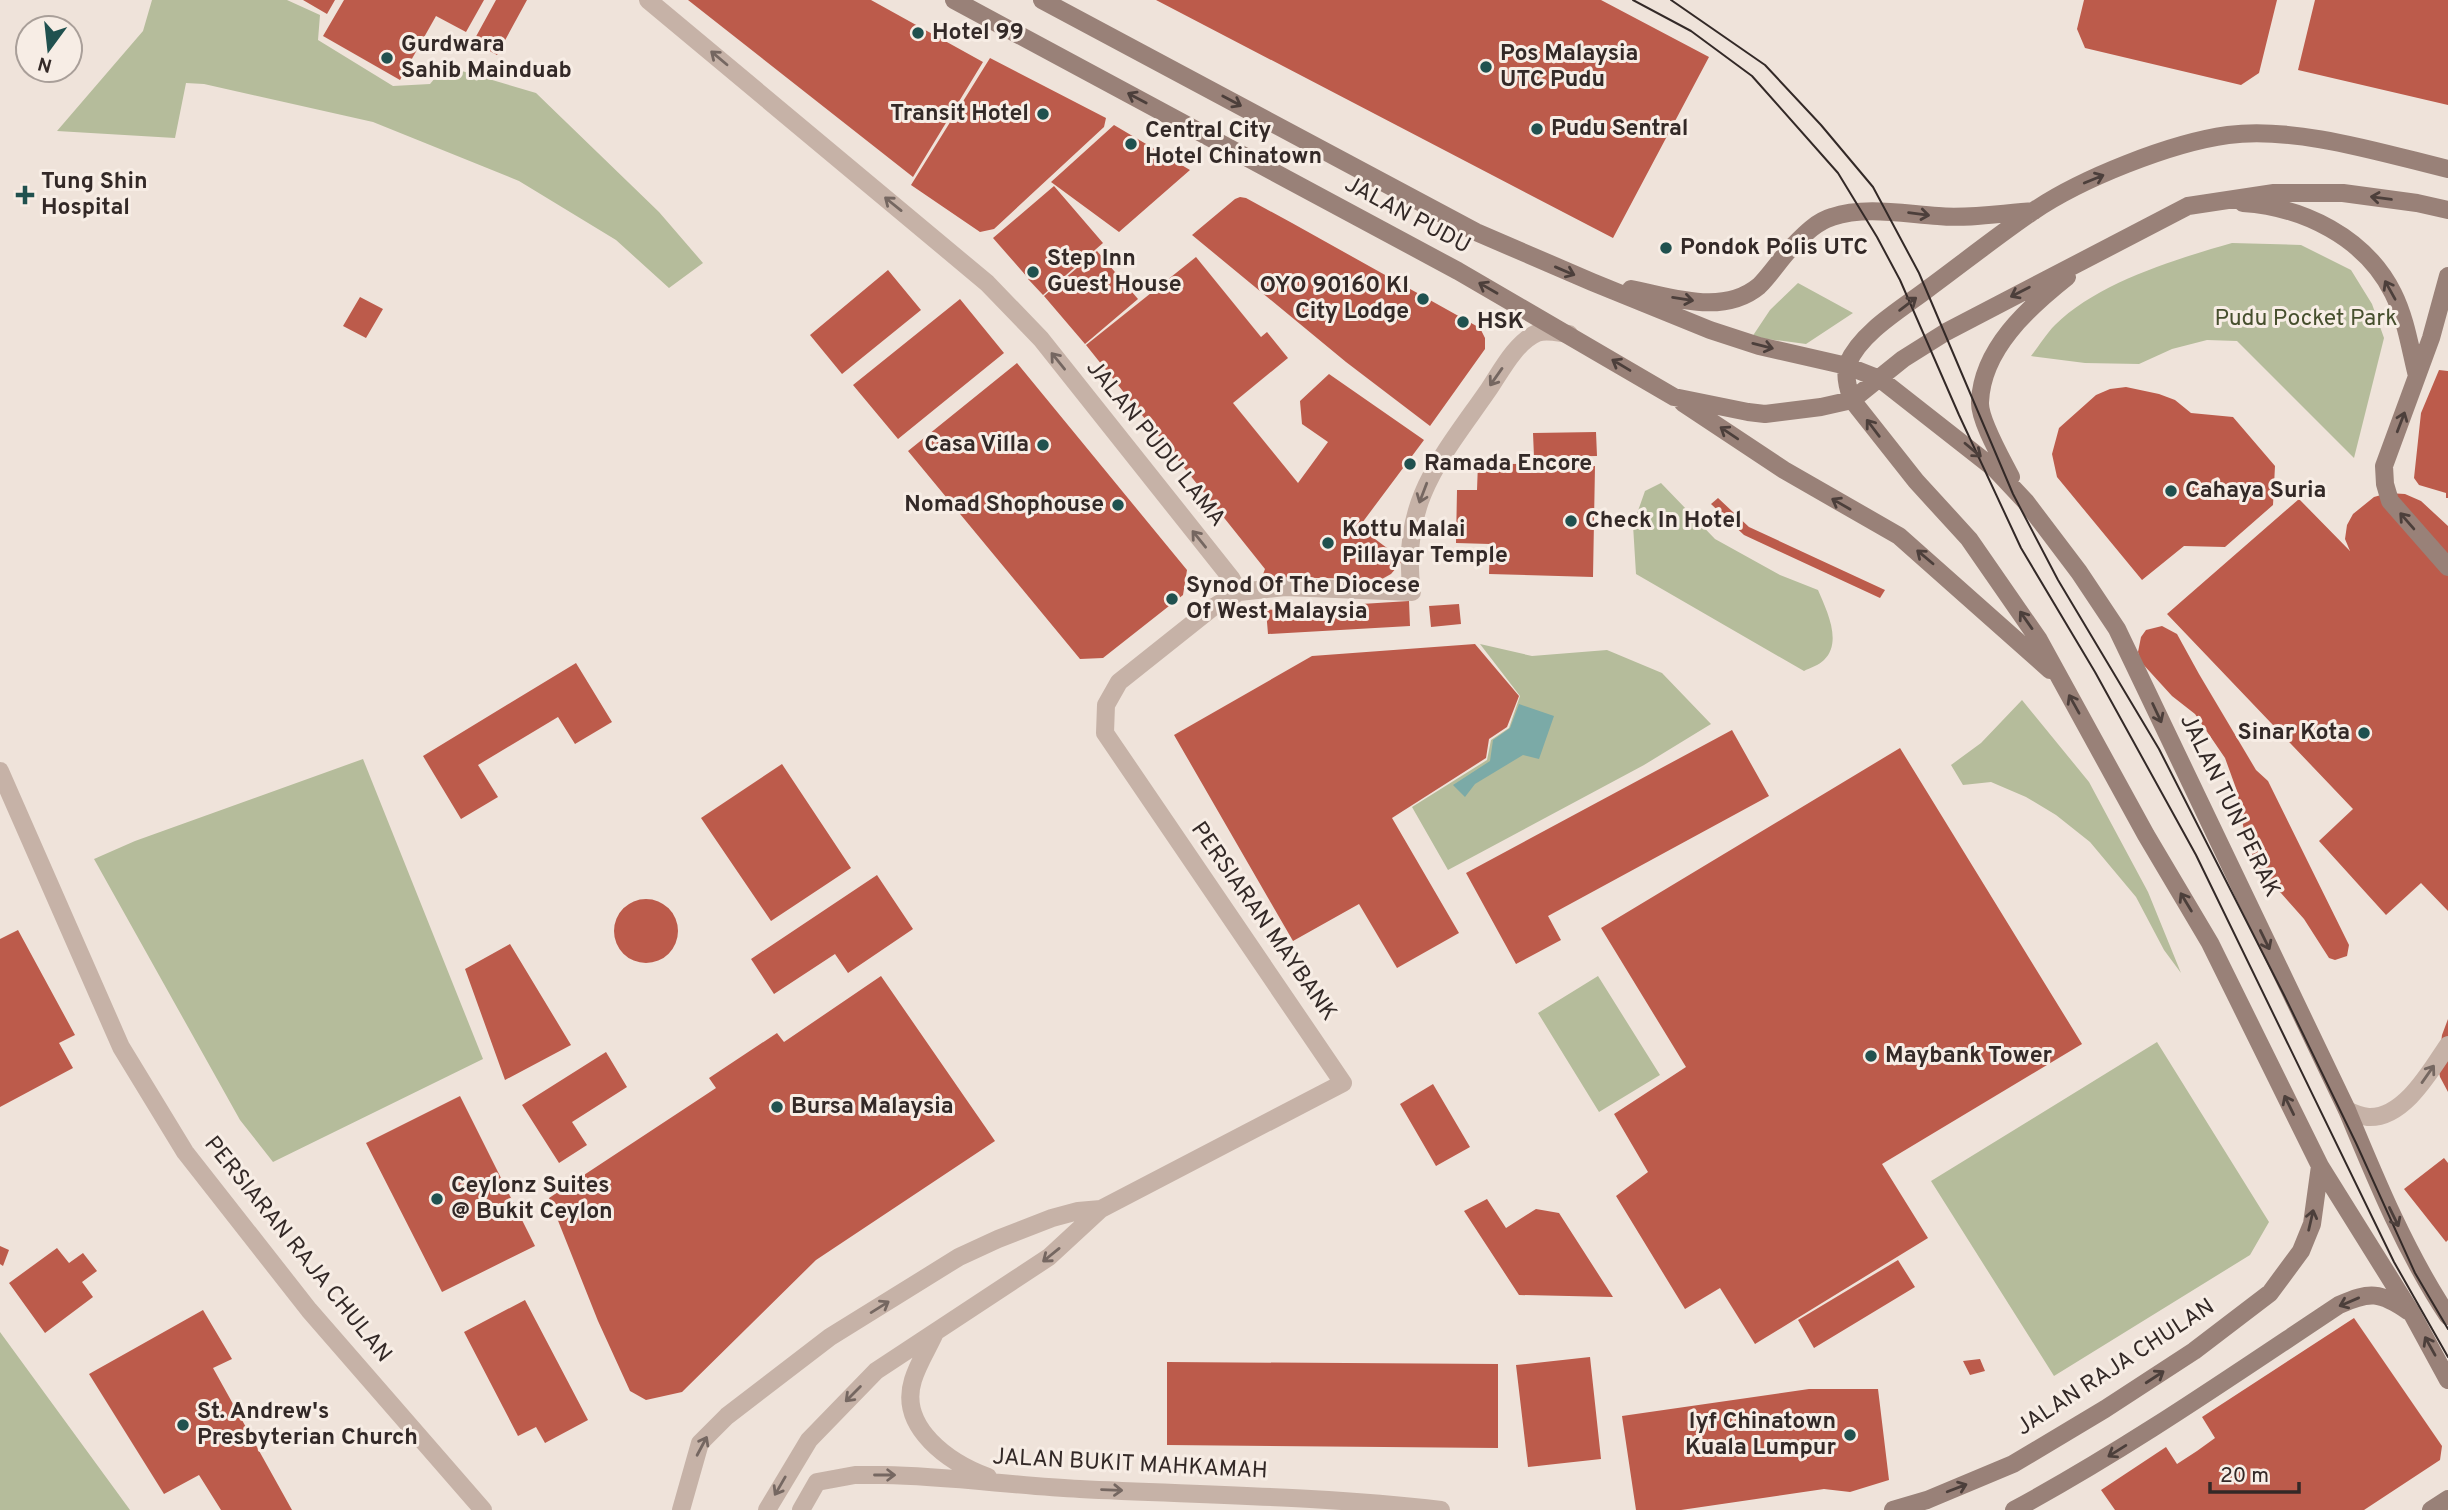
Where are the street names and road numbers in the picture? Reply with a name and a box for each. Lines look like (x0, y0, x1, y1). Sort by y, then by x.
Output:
street label: JALAN PUDU (1339, 171, 1475, 261)
street label: JALAN PUDU LAMA (1079, 355, 1231, 533)
street label: JALAN TUN PERAK (2172, 710, 2286, 902)
street label: PERSIARAN MAYBANK (1183, 817, 1343, 1027)
street label: PERSIARAN RAJA CHULAN (197, 1131, 397, 1369)
street label: JALAN RAJA CHULAN (2011, 1293, 2221, 1443)
street label: JALAN BUKIT MAHKAMAH (992, 1443, 1268, 1487)

